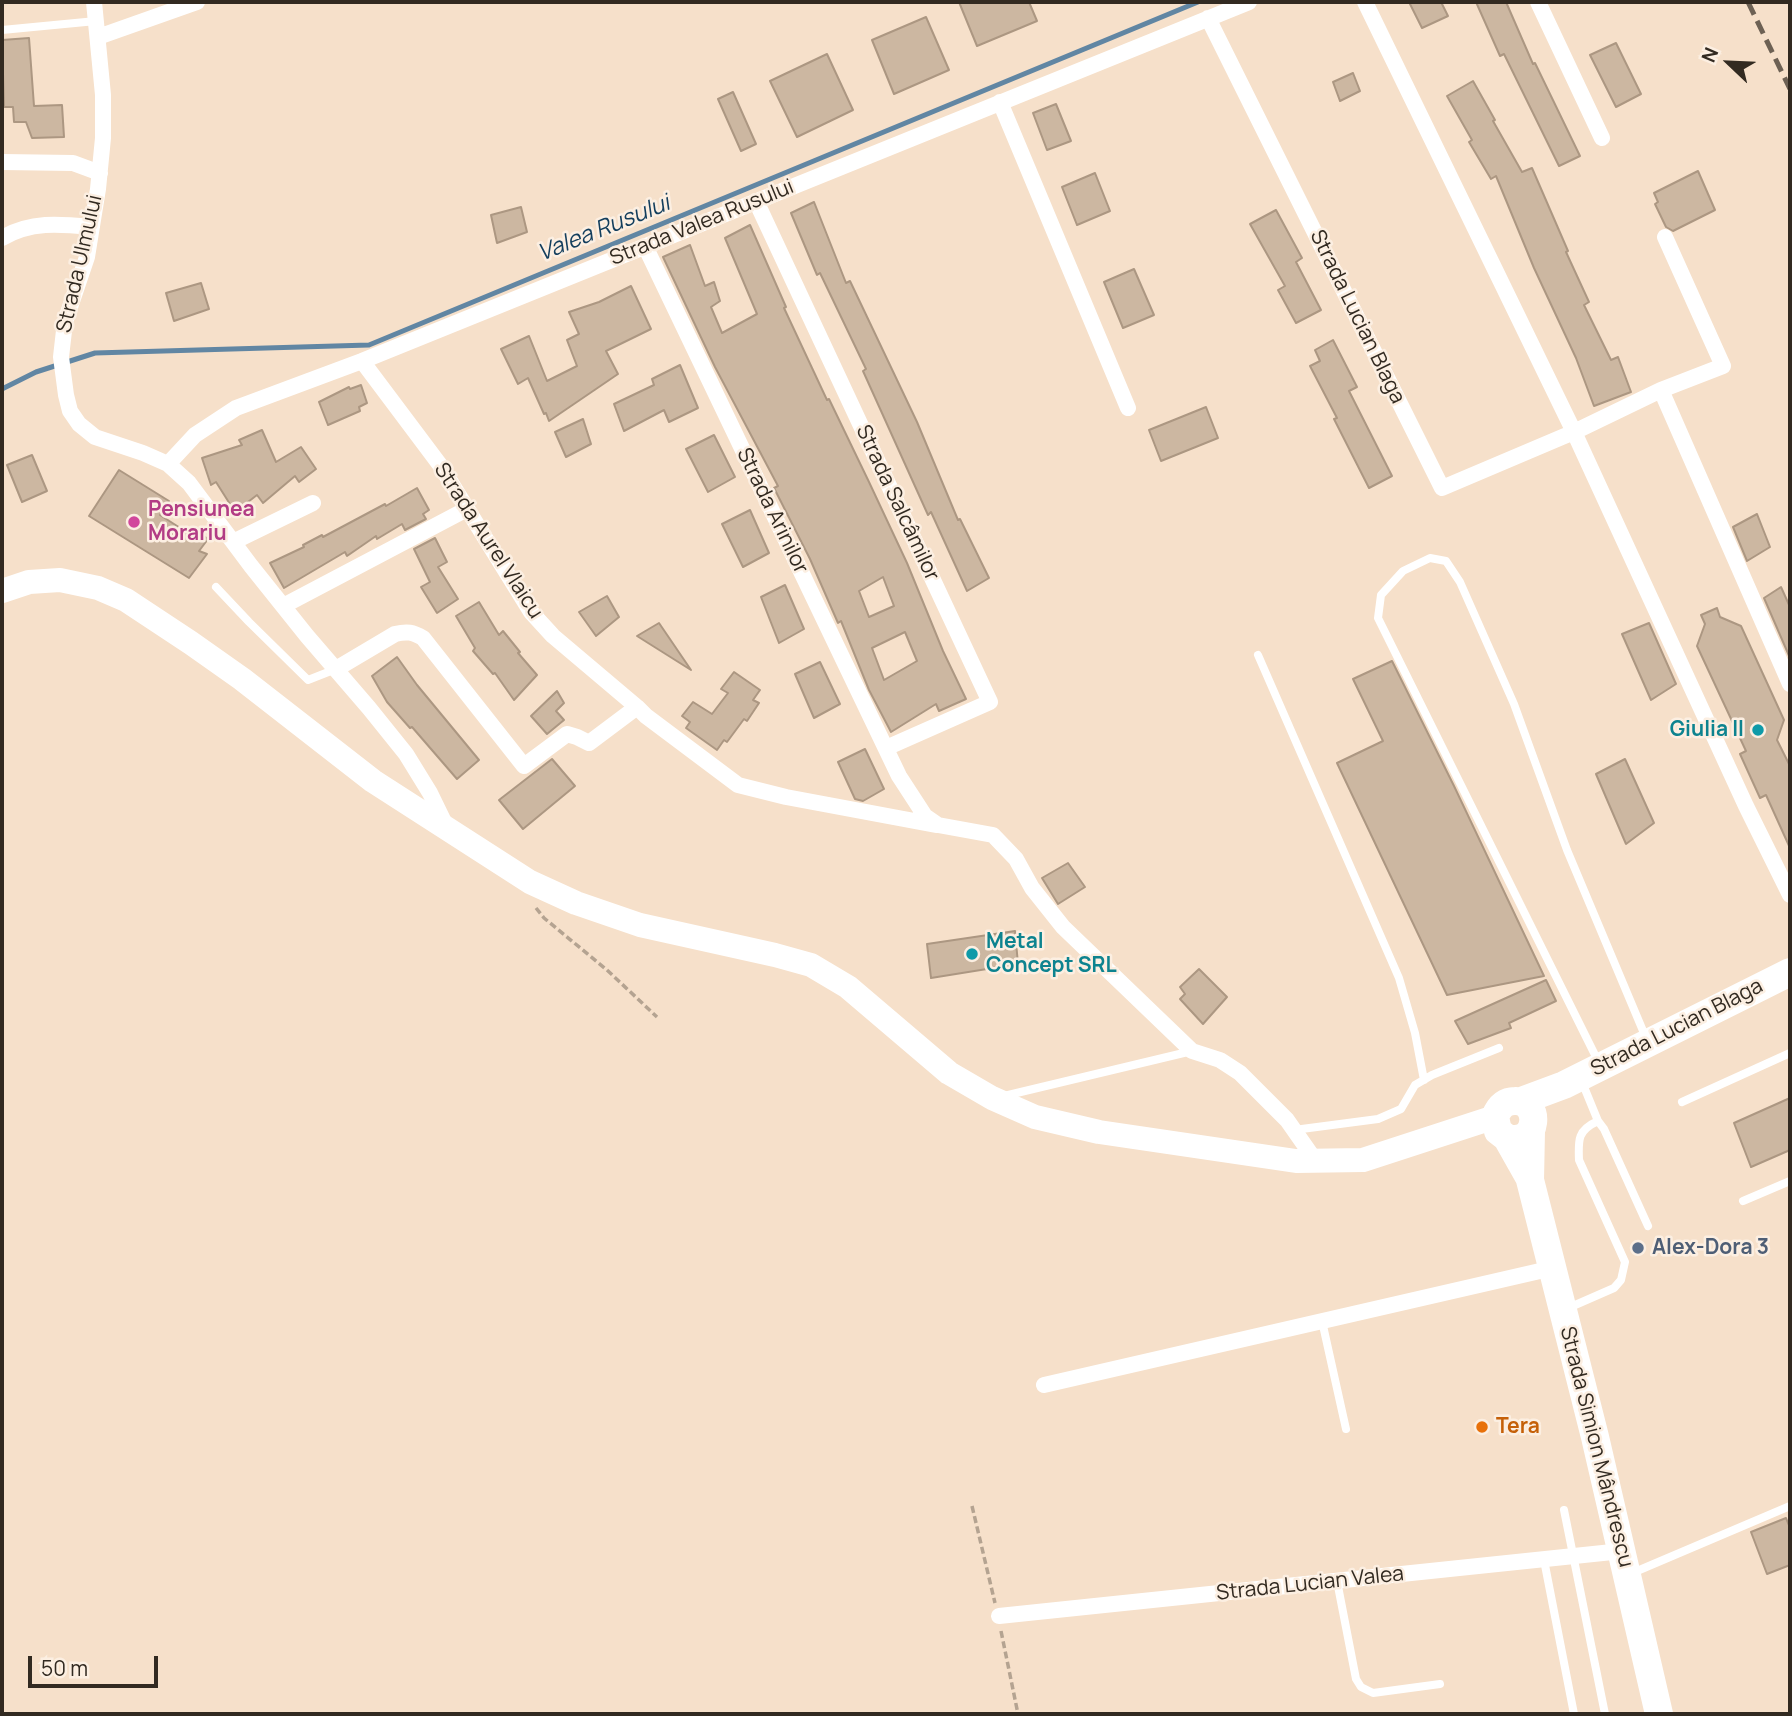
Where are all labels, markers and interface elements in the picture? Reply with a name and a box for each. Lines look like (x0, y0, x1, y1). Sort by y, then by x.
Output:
north arrow (1694, 28, 1764, 98)
text: N (1695, 43, 1724, 66)
street label: Strada Valea Rusului (606, 175, 798, 271)
water label: Valea Rusului (534, 190, 674, 268)
street label: Strada Ulmului (52, 193, 108, 335)
street label: Strada Lucian Blaga (1304, 226, 1410, 408)
street label: Strada Salcâmilor (850, 421, 944, 585)
street label: Strada Arinilor (731, 444, 813, 578)
street label: Strada Aurel Vlaicu (428, 458, 548, 624)
place label: Pensiunea Morariu (148, 497, 255, 547)
marker: Pensiunea Morariu (126, 514, 142, 530)
place label: Giulia II (1670, 717, 1744, 743)
marker: Giulia II (1750, 722, 1766, 738)
place label: Metal Concept SRL (986, 929, 1117, 979)
marker: Metal Concept SRL (964, 946, 980, 962)
street label: Strada Lucian Blaga (1587, 974, 1767, 1082)
place label: Alex-Dora 3 (1652, 1235, 1769, 1261)
marker: Alex-Dora 3 (1630, 1240, 1646, 1256)
street label: Strada Simion Mândrescu (1554, 1324, 1638, 1570)
place label: Tera (1496, 1414, 1540, 1440)
marker: Tera (1474, 1419, 1490, 1435)
street label: Strada Lucian Valea (1215, 1562, 1405, 1606)
scale bar (32, 1642, 161, 1686)
text: 50 m (41, 1654, 88, 1682)

